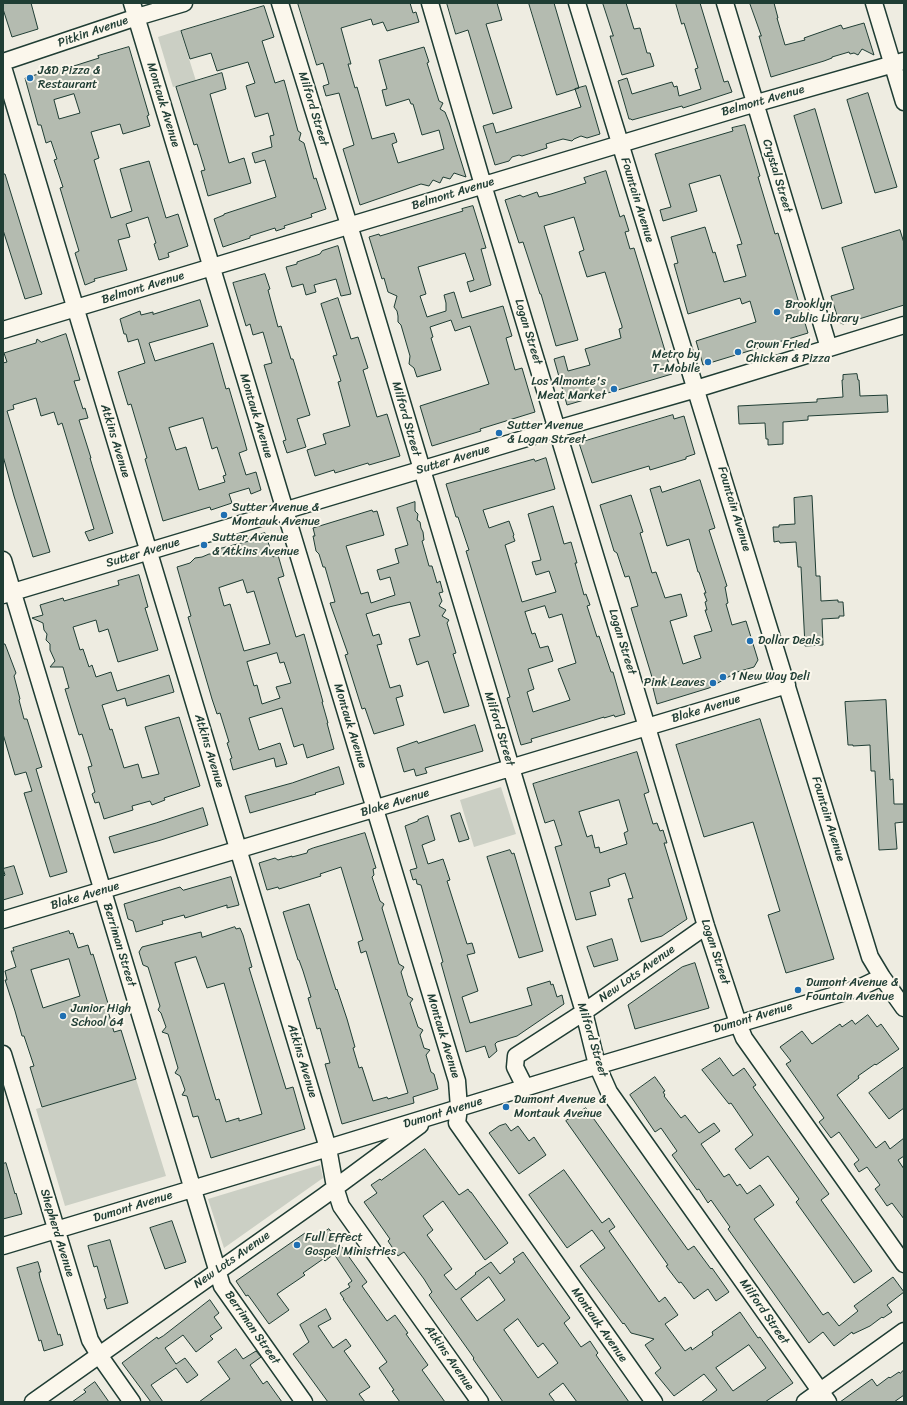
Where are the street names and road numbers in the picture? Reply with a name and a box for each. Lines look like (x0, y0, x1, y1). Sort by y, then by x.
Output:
street label: Pitkin Avenue (56, 13, 130, 51)
street label: Montauk Avenue (143, 61, 183, 149)
street label: Milford Street (295, 70, 331, 148)
street label: Belmont Avenue (720, 82, 806, 120)
street label: Crystal Street (759, 137, 795, 215)
street label: Fountain Avenue (617, 156, 657, 244)
street label: Belmont Avenue (410, 175, 496, 213)
street label: Belmont Avenue (100, 269, 186, 307)
street label: Logan Street (511, 297, 545, 367)
street label: Montauk Avenue (236, 372, 276, 460)
street label: Milford Street (388, 380, 424, 458)
street label: Atkins Avenue (97, 402, 133, 480)
street label: Sutter Avenue (414, 442, 492, 478)
street label: Fountain Avenue (714, 465, 754, 553)
street label: Sutter Avenue (104, 535, 182, 571)
street label: Logan Street (605, 607, 639, 677)
street label: Montauk Avenue (330, 682, 370, 770)
street label: Milford Street (481, 690, 517, 768)
street label: Blake Avenue (670, 692, 742, 726)
street label: Atkins Avenue (191, 712, 227, 790)
street label: Fountain Avenue (808, 775, 848, 863)
street label: Blake Avenue (359, 786, 431, 820)
street label: Blake Avenue (49, 879, 121, 913)
street label: Berriman Street (99, 901, 139, 989)
street label: Logan Street (698, 917, 732, 987)
street label: New Lots Avenue (596, 942, 678, 1006)
street label: Montauk Avenue (423, 992, 463, 1080)
street label: Dumont Avenue (712, 999, 794, 1037)
street label: Milford Street (574, 1001, 610, 1079)
street label: Atkins Avenue (284, 1022, 320, 1100)
street label: Dumont Avenue (402, 1094, 484, 1132)
street label: Shepherd Avenue (37, 1187, 77, 1279)
street label: Dumont Avenue (92, 1188, 174, 1226)
street label: New Lots Avenue (191, 1228, 273, 1292)
street label: Milford Street (736, 1276, 792, 1348)
street label: Montauk Avenue (568, 1285, 630, 1365)
street label: Berriman Street (221, 1288, 283, 1368)
street label: Atkins Avenue (421, 1323, 477, 1393)

